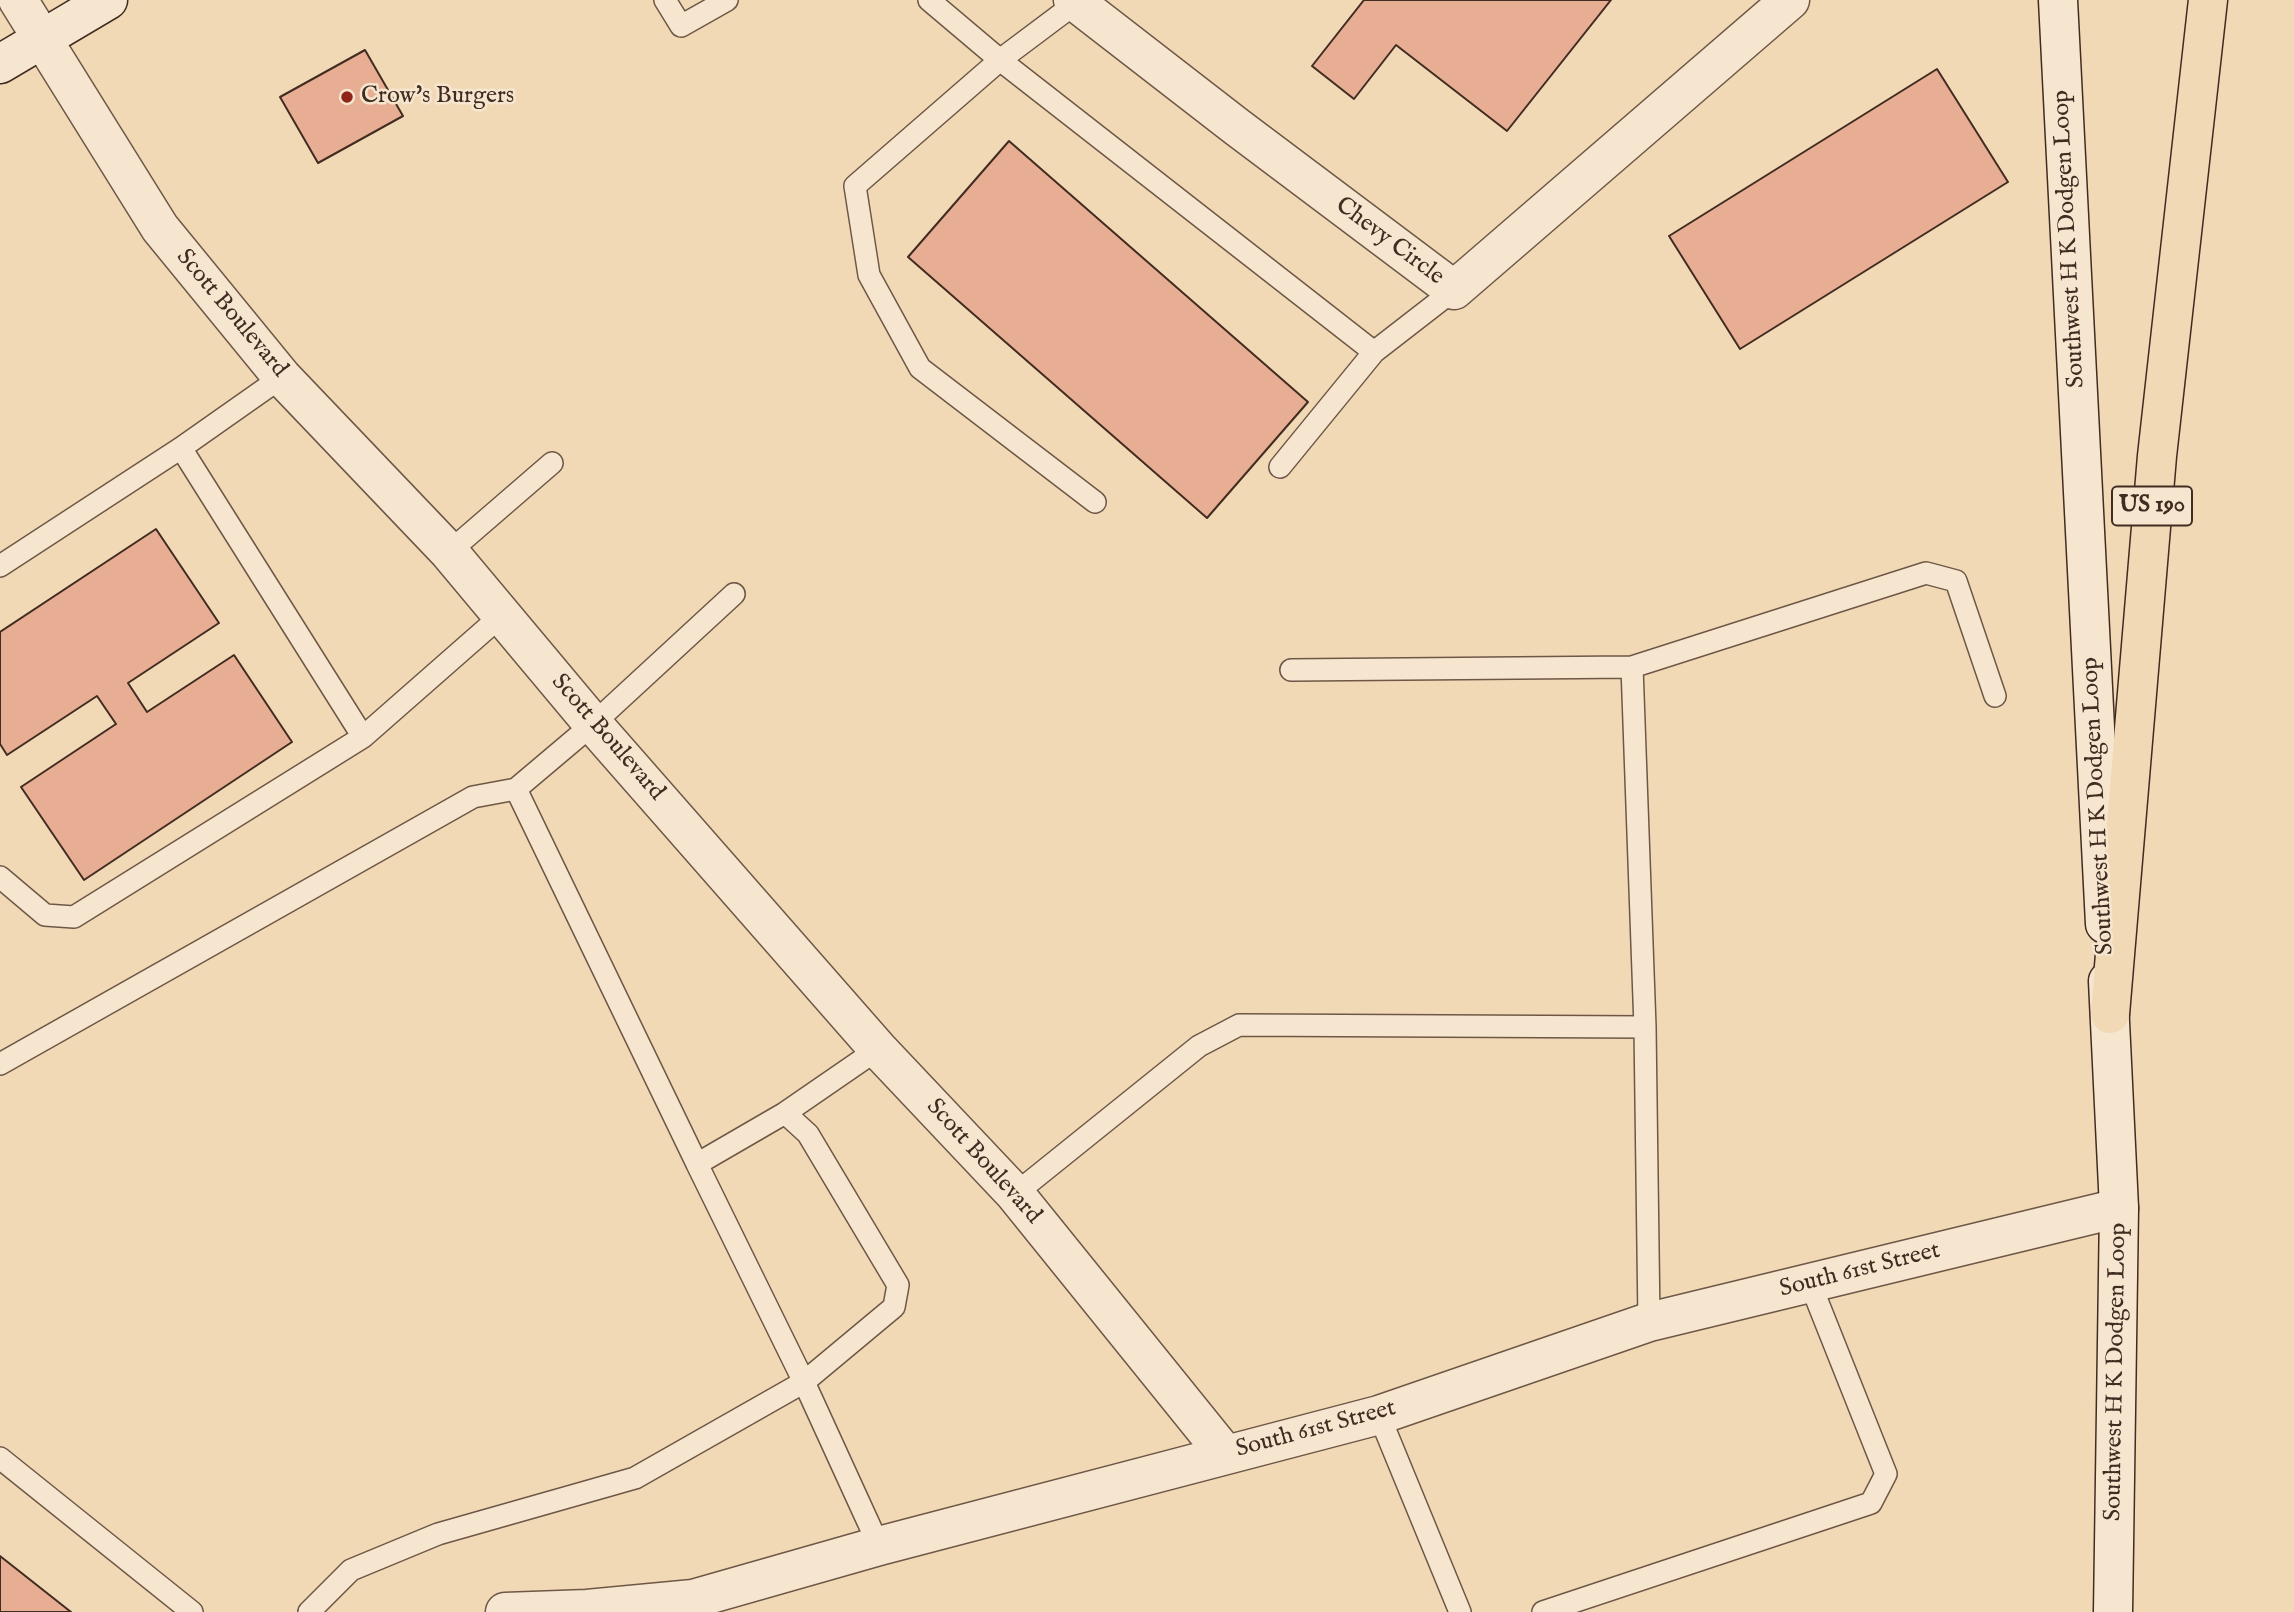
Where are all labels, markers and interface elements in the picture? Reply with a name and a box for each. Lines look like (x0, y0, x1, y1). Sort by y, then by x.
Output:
place label: Crow's Burgers (361, 83, 514, 111)
marker: Crow's Burgers (339, 89, 355, 105)
street label: Southwest H K Dodgen Loop (2048, 89, 2092, 389)
street label: Chevy Circle (1329, 192, 1449, 292)
street label: Scott Boulevard (169, 244, 293, 384)
road number: US 190 (2112, 486, 2192, 526)
street label: Southwest H K Dodgen Loop (2077, 656, 2121, 956)
street label: Scott Boulevard (544, 669, 670, 807)
street label: Scott Boulevard (919, 1093, 1047, 1231)
street label: Southwest H K Dodgen Loop (2100, 1223, 2134, 1521)
street label: South 61st Street (1777, 1237, 1943, 1305)
street label: South 61st Street (1233, 1395, 1399, 1465)

